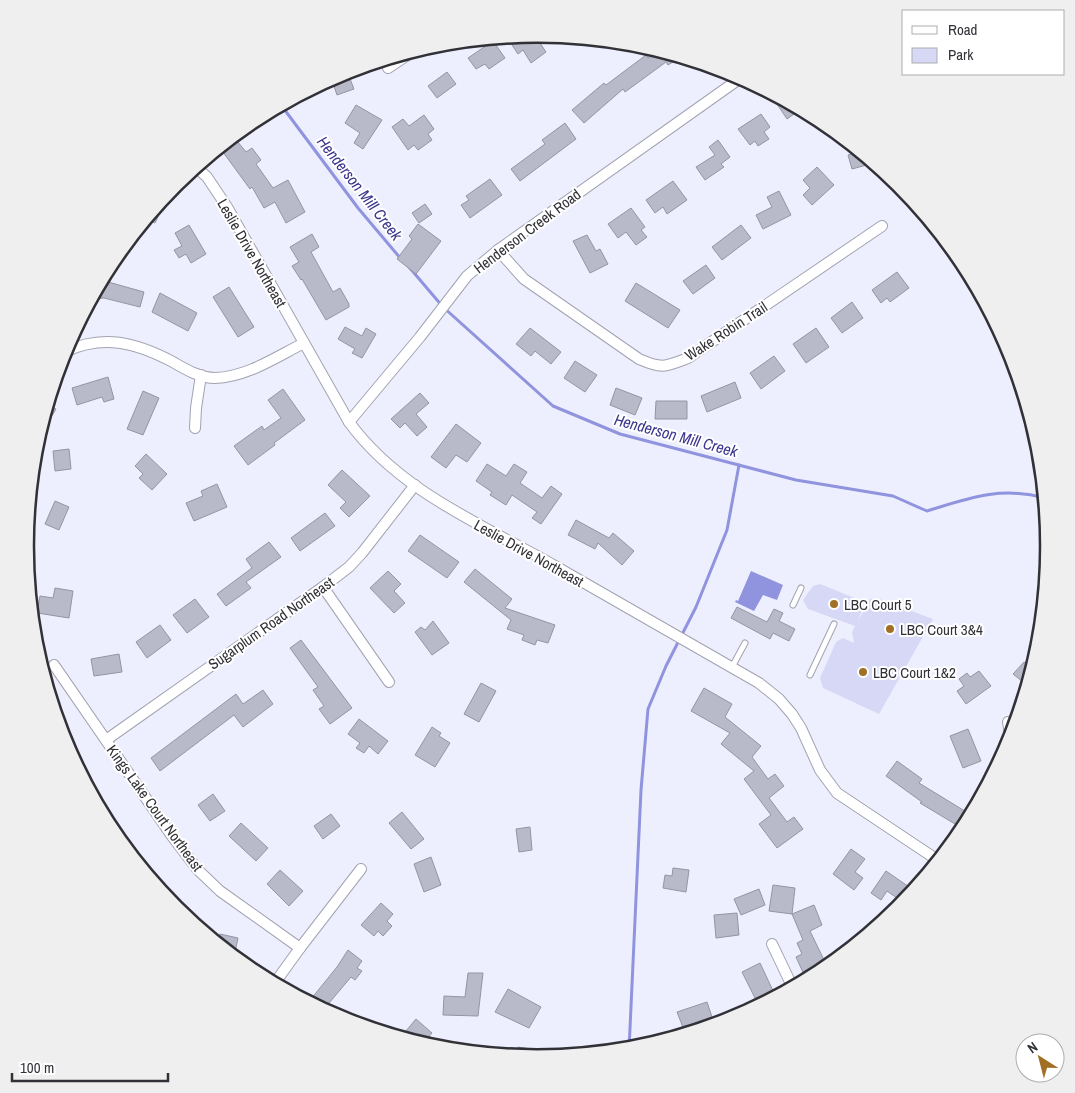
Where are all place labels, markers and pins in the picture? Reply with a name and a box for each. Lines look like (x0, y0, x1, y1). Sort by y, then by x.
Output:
place label: LBC Court 5 (844, 594, 912, 615)
marker: LBC Court 5 (828, 598, 840, 610)
place label: LBC Court 3&4 (900, 619, 983, 640)
marker: LBC Court 3&4 (884, 623, 896, 635)
place label: LBC Court 1&2 (873, 662, 956, 683)
marker: LBC Court 1&2 (857, 666, 869, 678)

